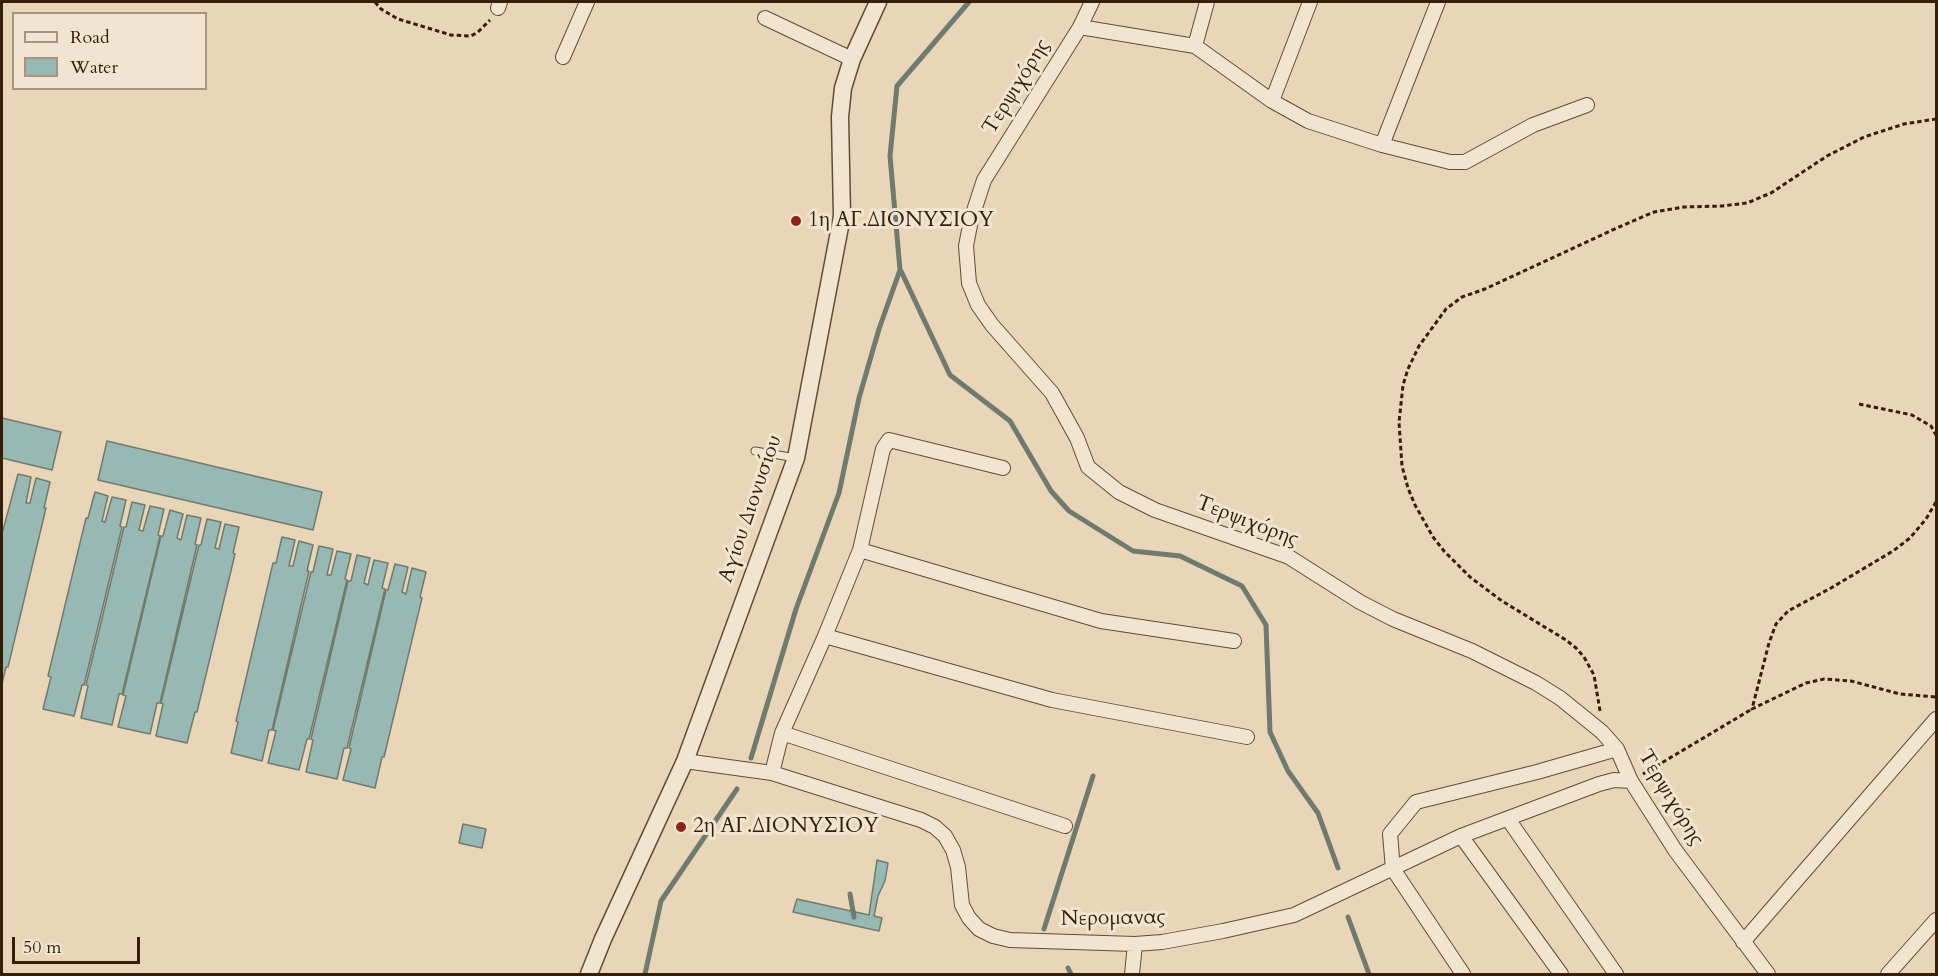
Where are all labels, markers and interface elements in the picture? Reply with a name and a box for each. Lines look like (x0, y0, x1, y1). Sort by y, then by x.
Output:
legend (12, 12, 207, 90)
text: Road (70, 25, 110, 50)
street label: Τερψιχόρης (978, 35, 1056, 139)
text: Water (70, 55, 118, 80)
place label: 1η ΑΓ.ΔΙΟΝΥΣΙΟΥ (808, 208, 994, 234)
marker: 1η ΑΓ.ΔΙΟΝΥΣΙΟΥ (789, 214, 803, 228)
street label: Αγίου Διονυσίου (714, 432, 788, 586)
street label: Τερψιχόρης (1192, 491, 1302, 553)
street label: Τερψιχόρης (1632, 745, 1708, 851)
place label: 2η ΑΓ.ΔΙΟΝΥΣΙΟΥ (693, 814, 879, 840)
marker: 2η ΑΓ.ΔΙΟΝΥΣΙΟΥ (674, 820, 688, 834)
street label: Νερομανας (1060, 905, 1166, 933)
scale bar (15, 925, 142, 963)
text: 50 m (23, 935, 62, 960)

